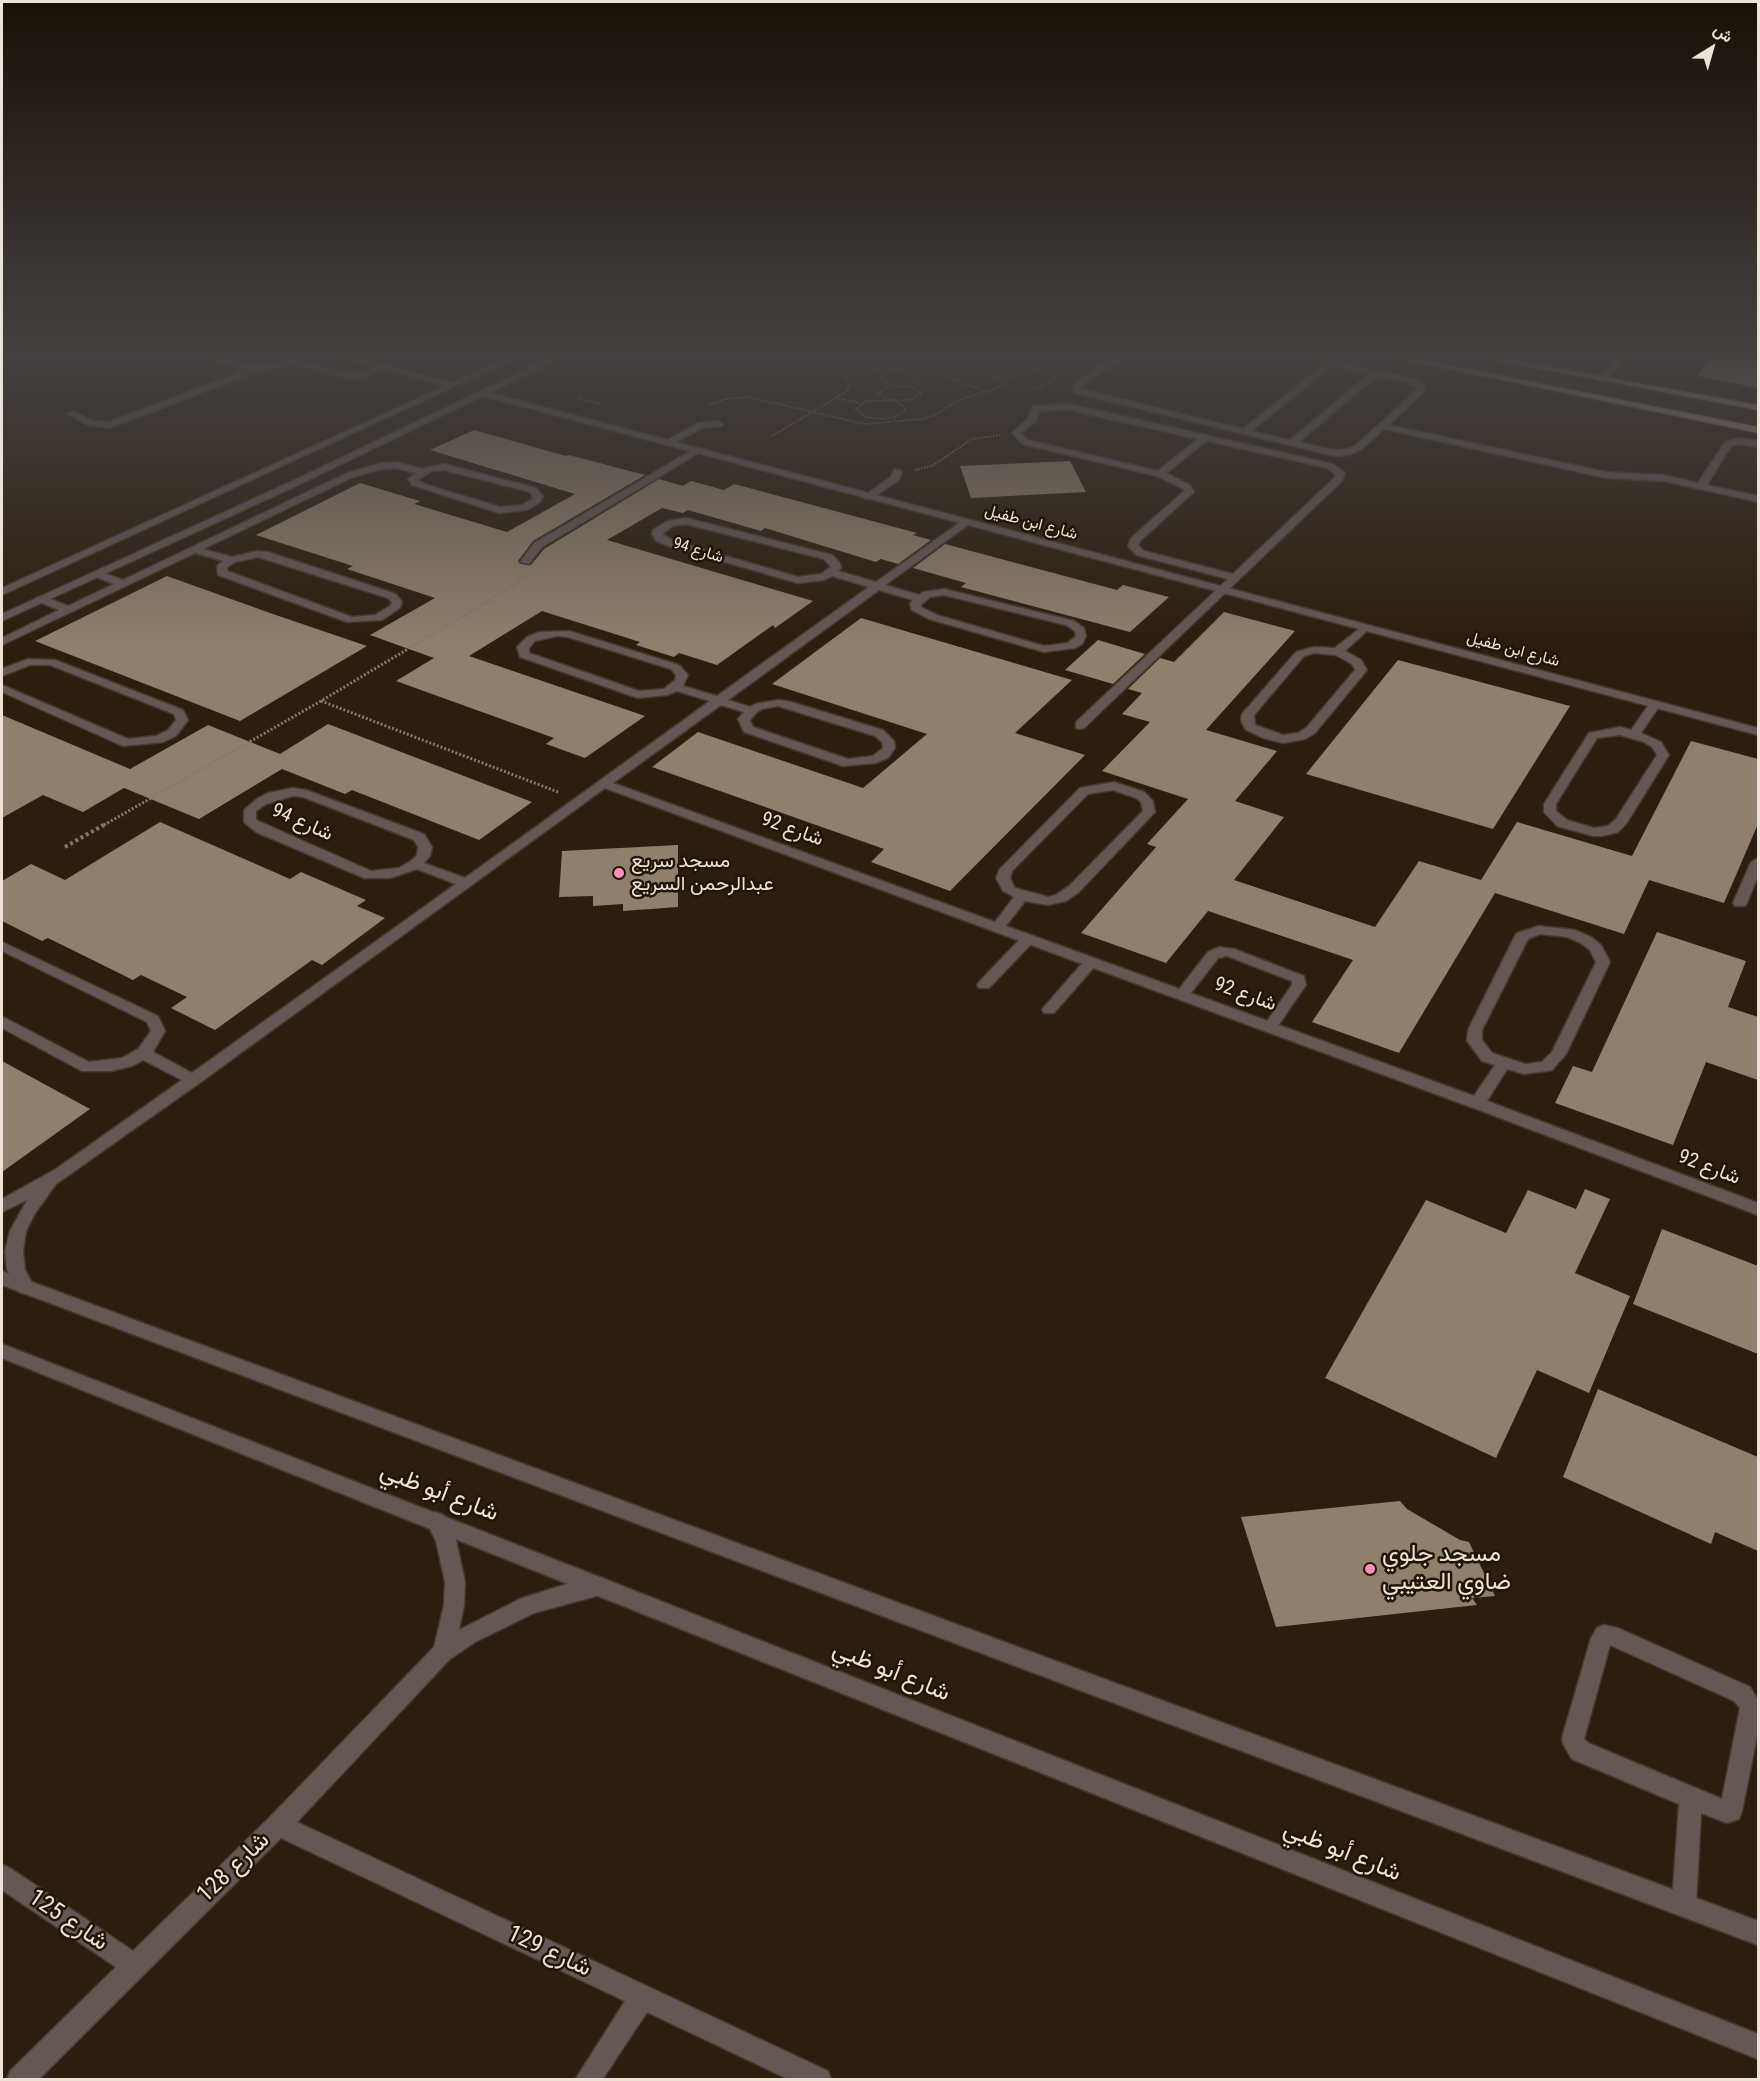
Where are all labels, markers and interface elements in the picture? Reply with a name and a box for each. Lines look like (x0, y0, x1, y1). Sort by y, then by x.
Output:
north arrow (1682, 18, 1742, 78)
text: ش (1710, 20, 1737, 47)
street label: شارع ابن طفيل (983, 501, 1079, 545)
street label: شارع 94 (670, 534, 726, 568)
street label: شارع ابن طفيل (1465, 628, 1561, 672)
street label: شارع 94 (268, 799, 336, 847)
street label: شارع 92 (758, 808, 826, 852)
place label: مسجد سريع عبدالرحمن السريع (631, 850, 774, 897)
marker: مسجد سريع عبدالرحمن السريع (612, 866, 626, 880)
street label: شارع 92 (1211, 973, 1279, 1017)
street label: شارع 92 (1675, 1145, 1743, 1191)
street label: شارع أبو ظبي (376, 1457, 502, 1529)
place label: مسجد جلوي ضاوي العتيبي (1382, 1541, 1511, 1597)
marker: مسجد جلوي ضاوي العتيبي (1363, 1562, 1377, 1576)
street label: شارع أبو ظبي (828, 1635, 954, 1709)
street label: شارع أبو ظبي (1279, 1815, 1405, 1889)
street label: شارع 128 (192, 1827, 276, 1909)
street label: شارع 125 (23, 1884, 113, 1958)
street label: شارع 129 (502, 1920, 596, 1984)

